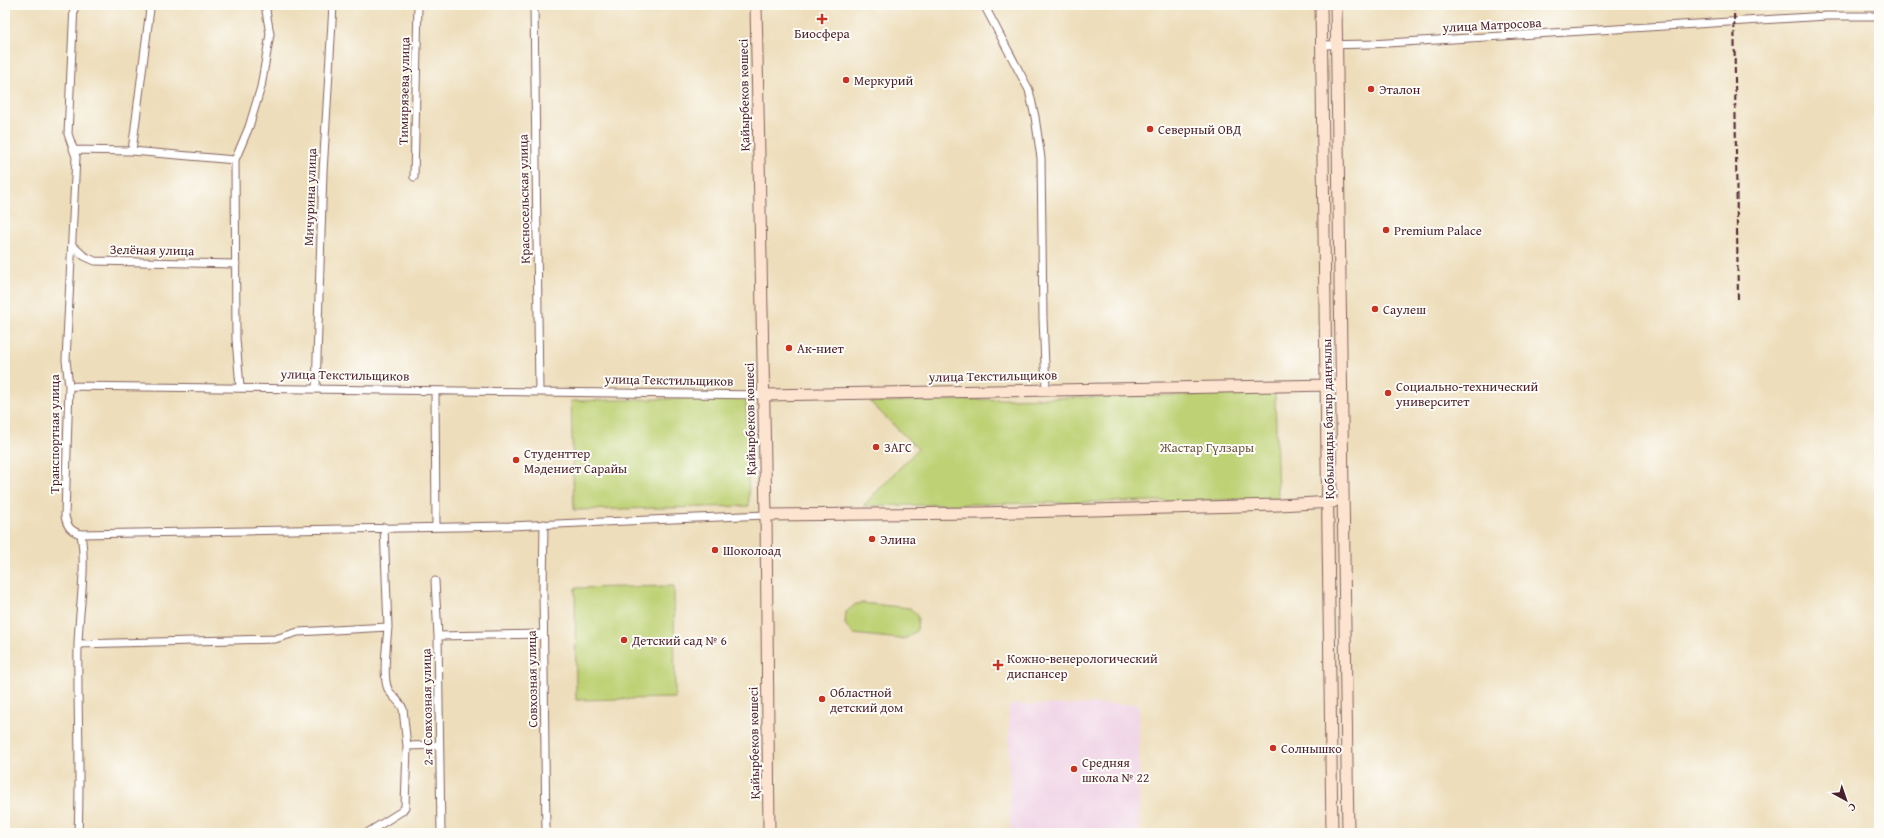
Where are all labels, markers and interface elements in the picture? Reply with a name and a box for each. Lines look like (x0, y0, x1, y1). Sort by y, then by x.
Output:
street label: улица Матросова (1441, 13, 1543, 37)
marker: Биосфера (817, 14, 827, 24)
place label: Биосфера (794, 24, 851, 43)
street label: Тимирязева улица (394, 36, 414, 145)
street label: Қайырбеков көшесі (734, 38, 754, 151)
place label: Меркурий (854, 71, 913, 90)
marker: Меркурий (841, 75, 851, 85)
place label: Эталон (1379, 80, 1421, 99)
marker: Эталон (1366, 84, 1376, 94)
place label: Северный ОВД (1158, 120, 1241, 139)
marker: Северный ОВД (1145, 124, 1155, 134)
street label: Красносельская улица (513, 133, 535, 264)
street label: Мичурина улица (299, 147, 321, 246)
place label: Premium Palace (1394, 221, 1482, 240)
marker: Premium Palace (1381, 225, 1391, 235)
street label: Зелёная улица (110, 240, 195, 260)
place label: Саулеш (1383, 300, 1426, 319)
marker: Саулеш (1370, 304, 1380, 314)
place label: Ак-ниет (797, 339, 845, 358)
street label: Қобыланды батыр даңғылы (1317, 339, 1339, 499)
marker: Ак-ниет (784, 343, 794, 353)
street label: Қайырбеков көшесі (740, 362, 760, 475)
street label: улица Текстильщиков (279, 364, 410, 386)
street label: улица Текстильщиков (927, 365, 1058, 387)
street label: улица Текстильщиков (603, 369, 734, 391)
street label: Транспортная улица (45, 374, 64, 494)
place label: Социально-технический университет (1395, 377, 1539, 411)
marker: Социально-технический университет (1383, 388, 1393, 398)
place label: ЗАГС (884, 438, 912, 457)
park label: Жастар Гүлзары (1159, 438, 1254, 457)
marker: ЗАГС (871, 442, 881, 452)
place label: Студенттер Мәдениет Сарайы (524, 444, 627, 478)
marker: Студенттер Мәдениет Сарайы (511, 455, 521, 465)
place label: Элина (880, 530, 917, 549)
marker: Элина (867, 534, 877, 544)
place label: Шоколоад (723, 541, 781, 560)
marker: Шоколоад (710, 545, 720, 555)
street label: Совхозная улица (522, 629, 542, 728)
place label: Детский сад № 6 (631, 631, 727, 650)
marker: Детский сад № 6 (619, 635, 629, 645)
street label: 2-я Совхозная улица (416, 647, 438, 766)
place label: Кожно-венерологический диспансер (1007, 649, 1158, 683)
marker: Кожно-венерологический диспансер (992, 659, 1004, 671)
place label: Областной детский дом (830, 683, 903, 717)
street label: Қайырбеков көшесі (744, 686, 764, 799)
marker: Областной детский дом (817, 694, 827, 704)
place label: Солнышко (1281, 739, 1342, 758)
marker: Солнышко (1268, 743, 1278, 753)
place label: Средняя школа № 22 (1082, 753, 1149, 787)
marker: Средняя школа № 22 (1069, 764, 1079, 774)
north arrow (1826, 780, 1866, 820)
text: С (1845, 800, 1860, 816)

